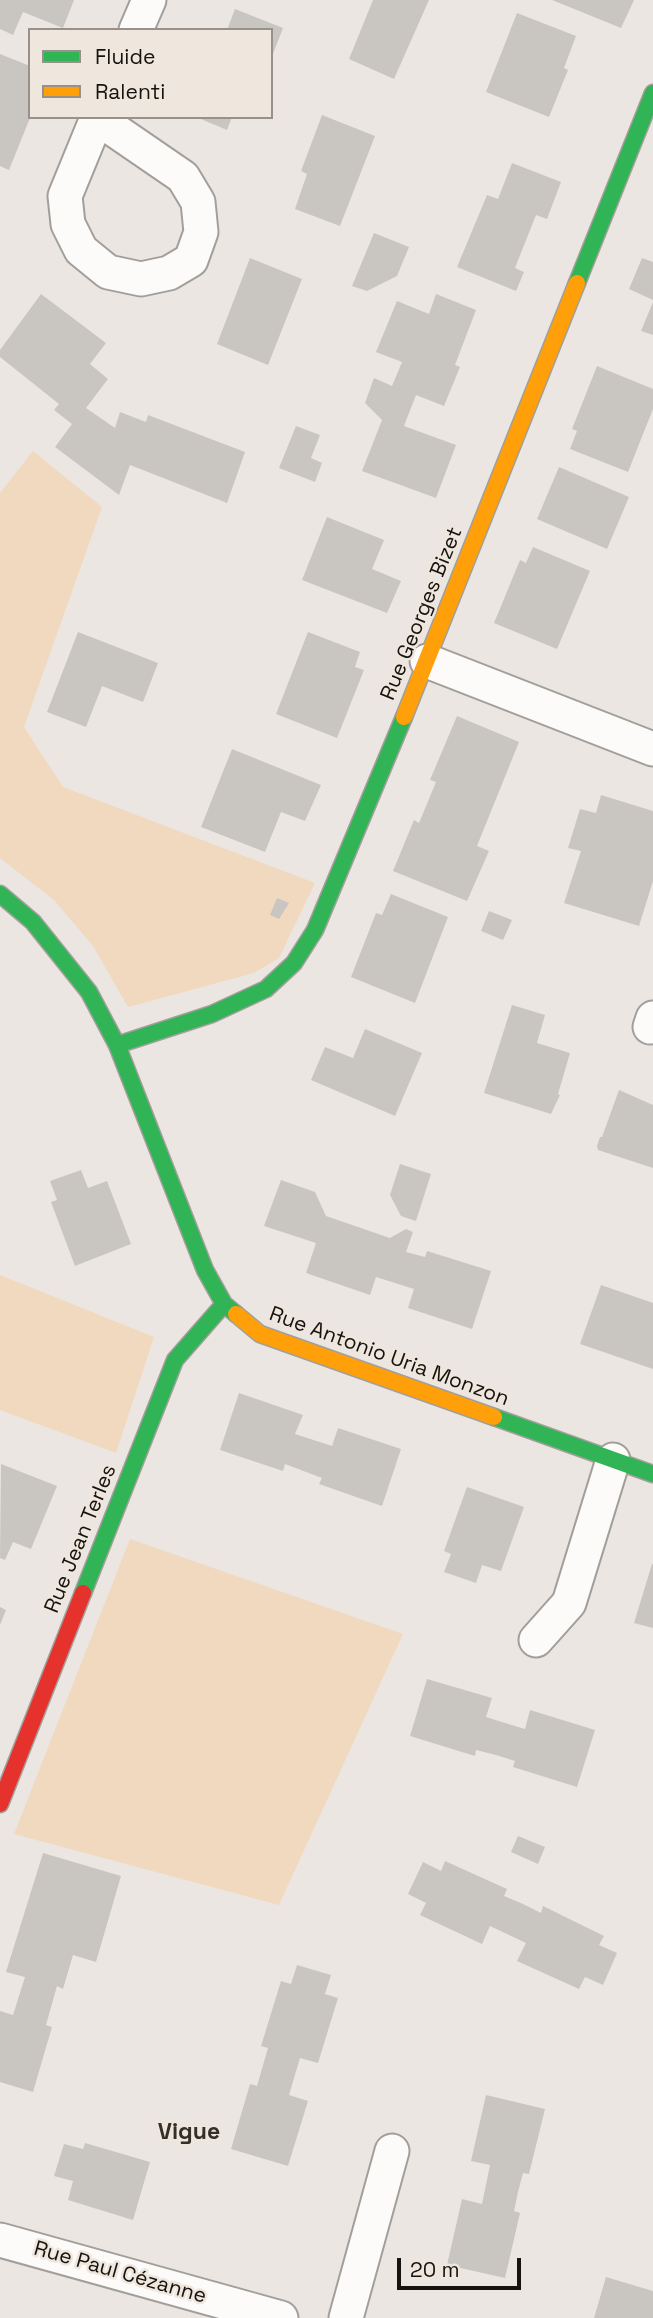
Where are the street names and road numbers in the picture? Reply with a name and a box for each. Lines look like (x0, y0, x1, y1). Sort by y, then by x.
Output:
street label: Rue Georges Bizet (376, 524, 468, 704)
street label: Rue Antonio Uria Monzon (266, 1302, 512, 1412)
street label: Rue Jean Terles (40, 1461, 122, 1617)
street label: Rue Paul Cézanne (31, 2236, 209, 2310)

